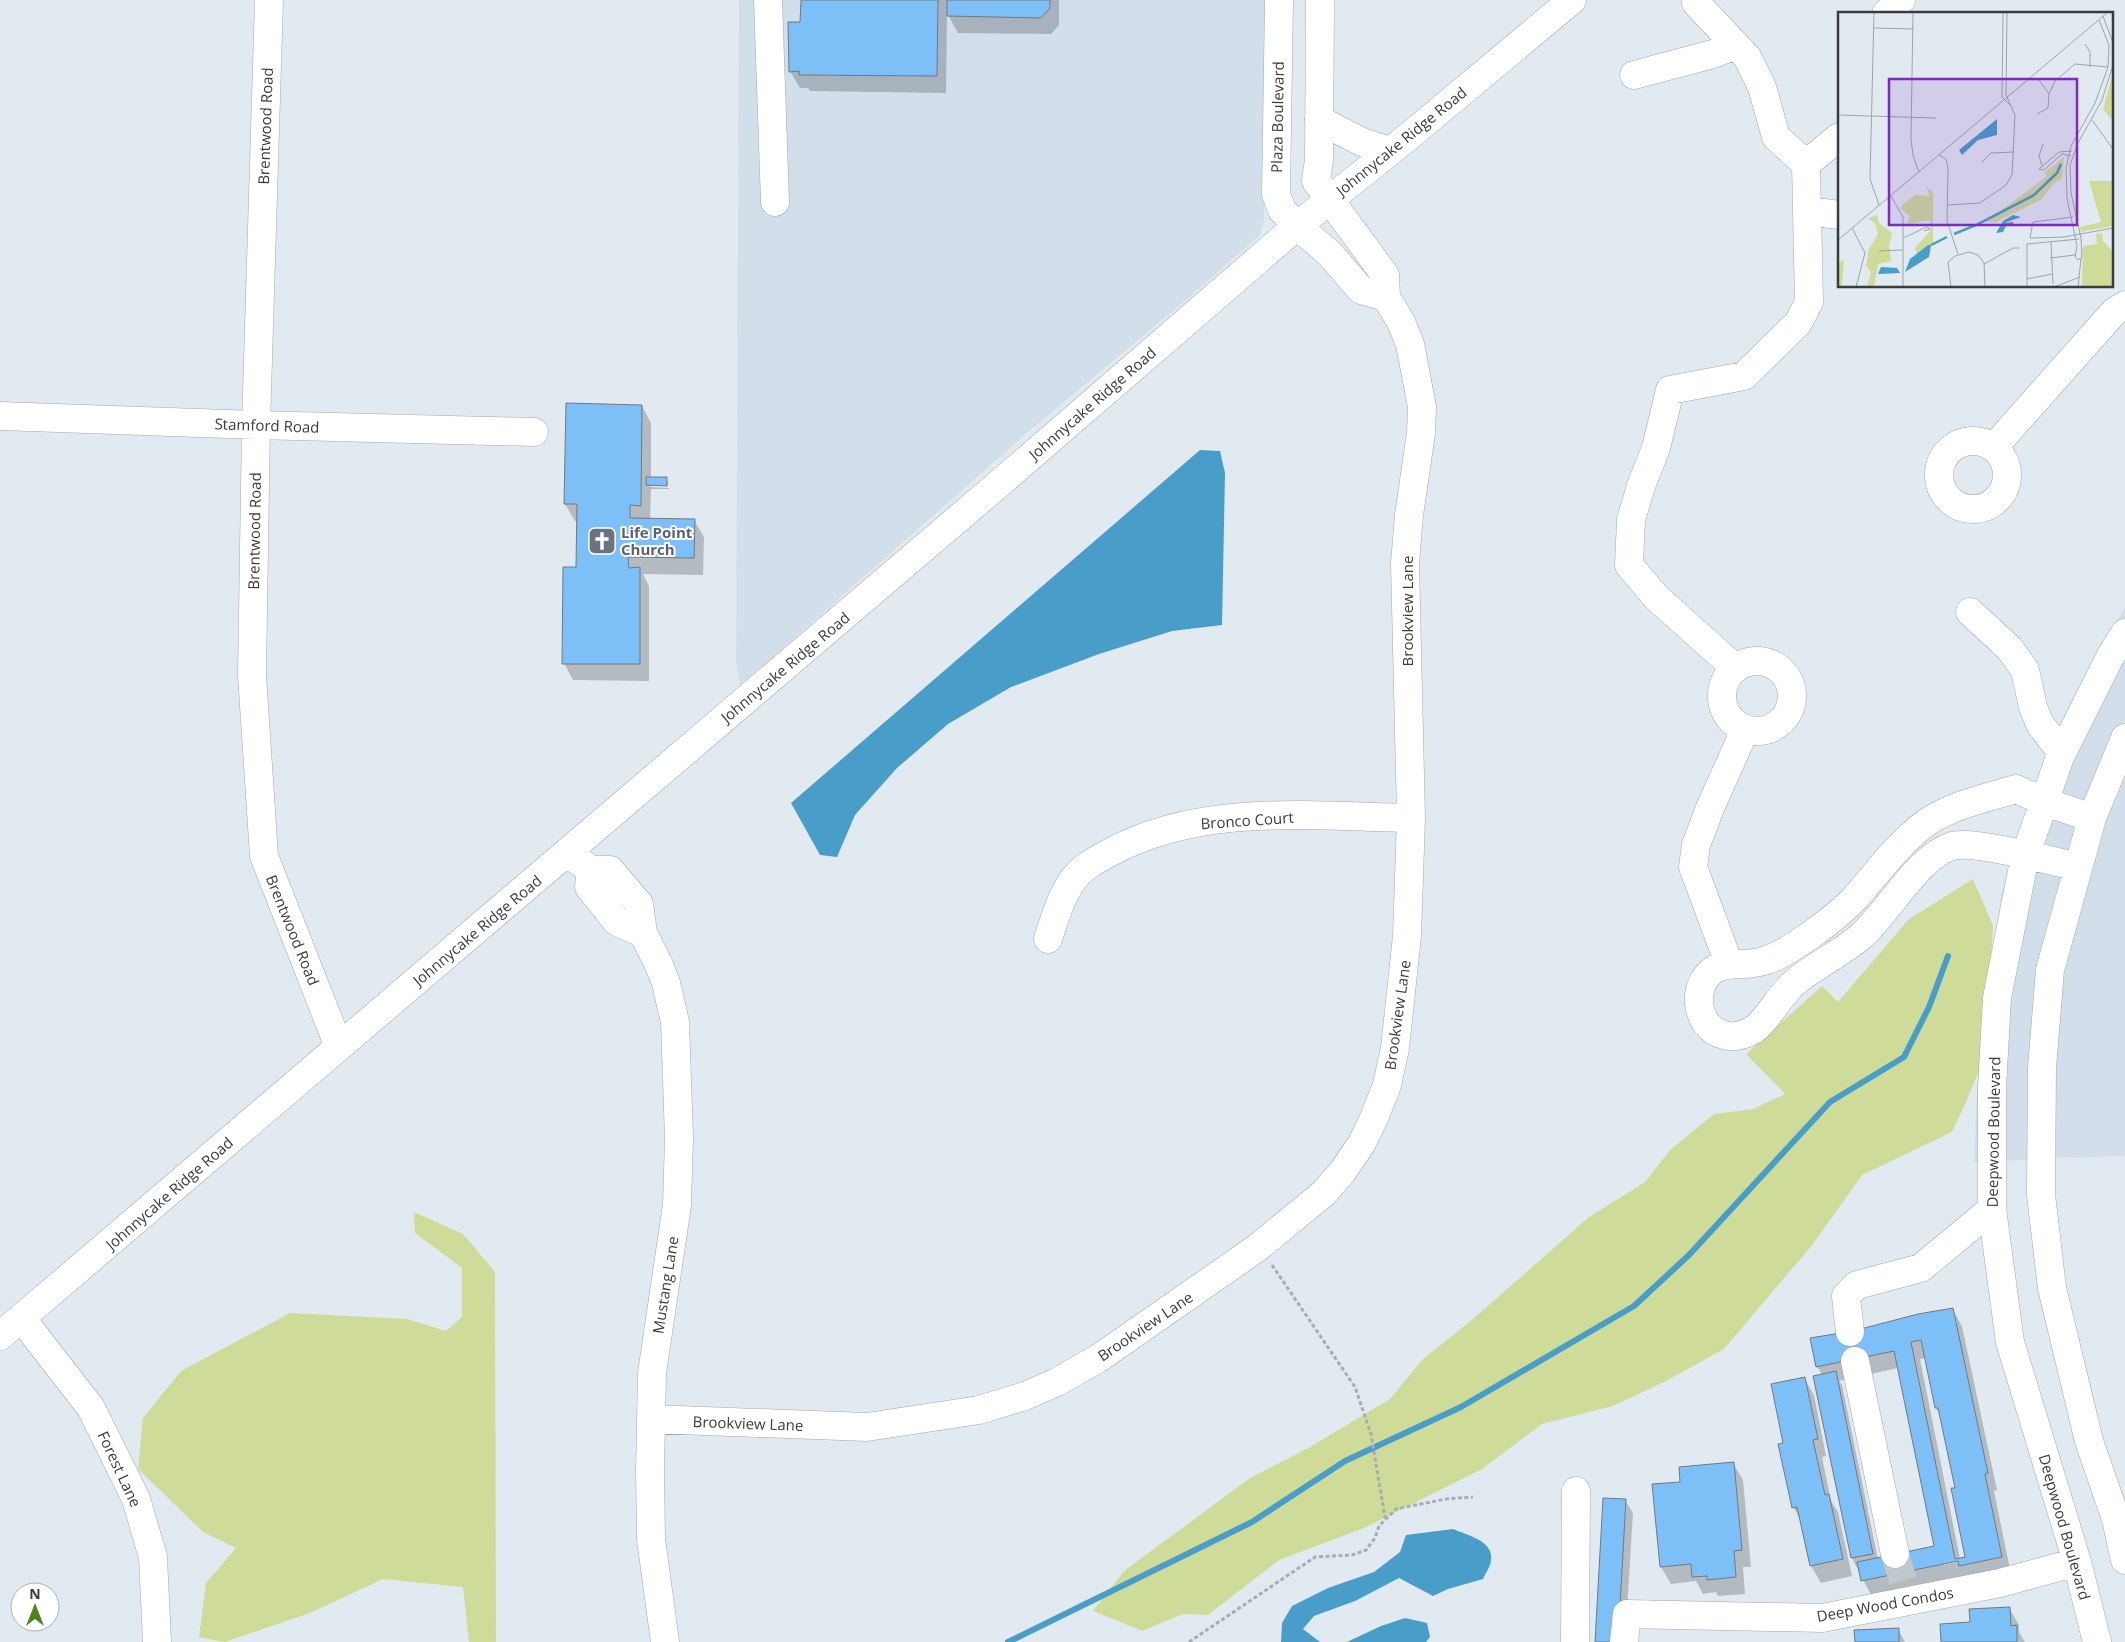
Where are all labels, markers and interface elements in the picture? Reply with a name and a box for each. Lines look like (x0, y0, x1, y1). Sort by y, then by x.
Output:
inset map (1838, 12, 2112, 288)
street label: Plaza Boulevard (1266, 61, 1288, 173)
street label: Brentwood Road (253, 67, 277, 185)
street label: Johnnycake Ridge Road (1330, 82, 1470, 201)
street label: Johnnycake Ridge Road (1023, 342, 1160, 465)
street label: Stamford Road (214, 413, 320, 437)
street label: Brentwood Road (243, 472, 265, 590)
place label: Life Point Church (621, 522, 693, 559)
church icon: Life Point Church (587, 526, 617, 556)
street label: Brookview Lane (1397, 556, 1417, 666)
street label: Johnnycake Ridge Road (715, 607, 854, 728)
street label: Bronco Court (1200, 807, 1294, 833)
street label: Johnnycake Ridge Road (407, 870, 546, 991)
street label: Brentwood Road (262, 872, 324, 988)
street label: Brookview Lane (1379, 959, 1415, 1071)
street label: Deepwood Boulevard (1982, 1056, 2004, 1208)
street label: Johnnycake Ridge Road (100, 1132, 237, 1255)
street label: Mustang Lane (647, 1235, 683, 1335)
street label: Brookview Lane (1093, 1287, 1197, 1365)
street label: Brookview Lane (692, 1411, 804, 1435)
street label: Forest Lane (94, 1428, 146, 1510)
street label: Deepwood Boulevard (2035, 1452, 2095, 1602)
north arrow (10, 1582, 60, 1632)
street label: Deep Wood Condos (1815, 1582, 1955, 1626)
text: N (29, 1584, 41, 1603)

